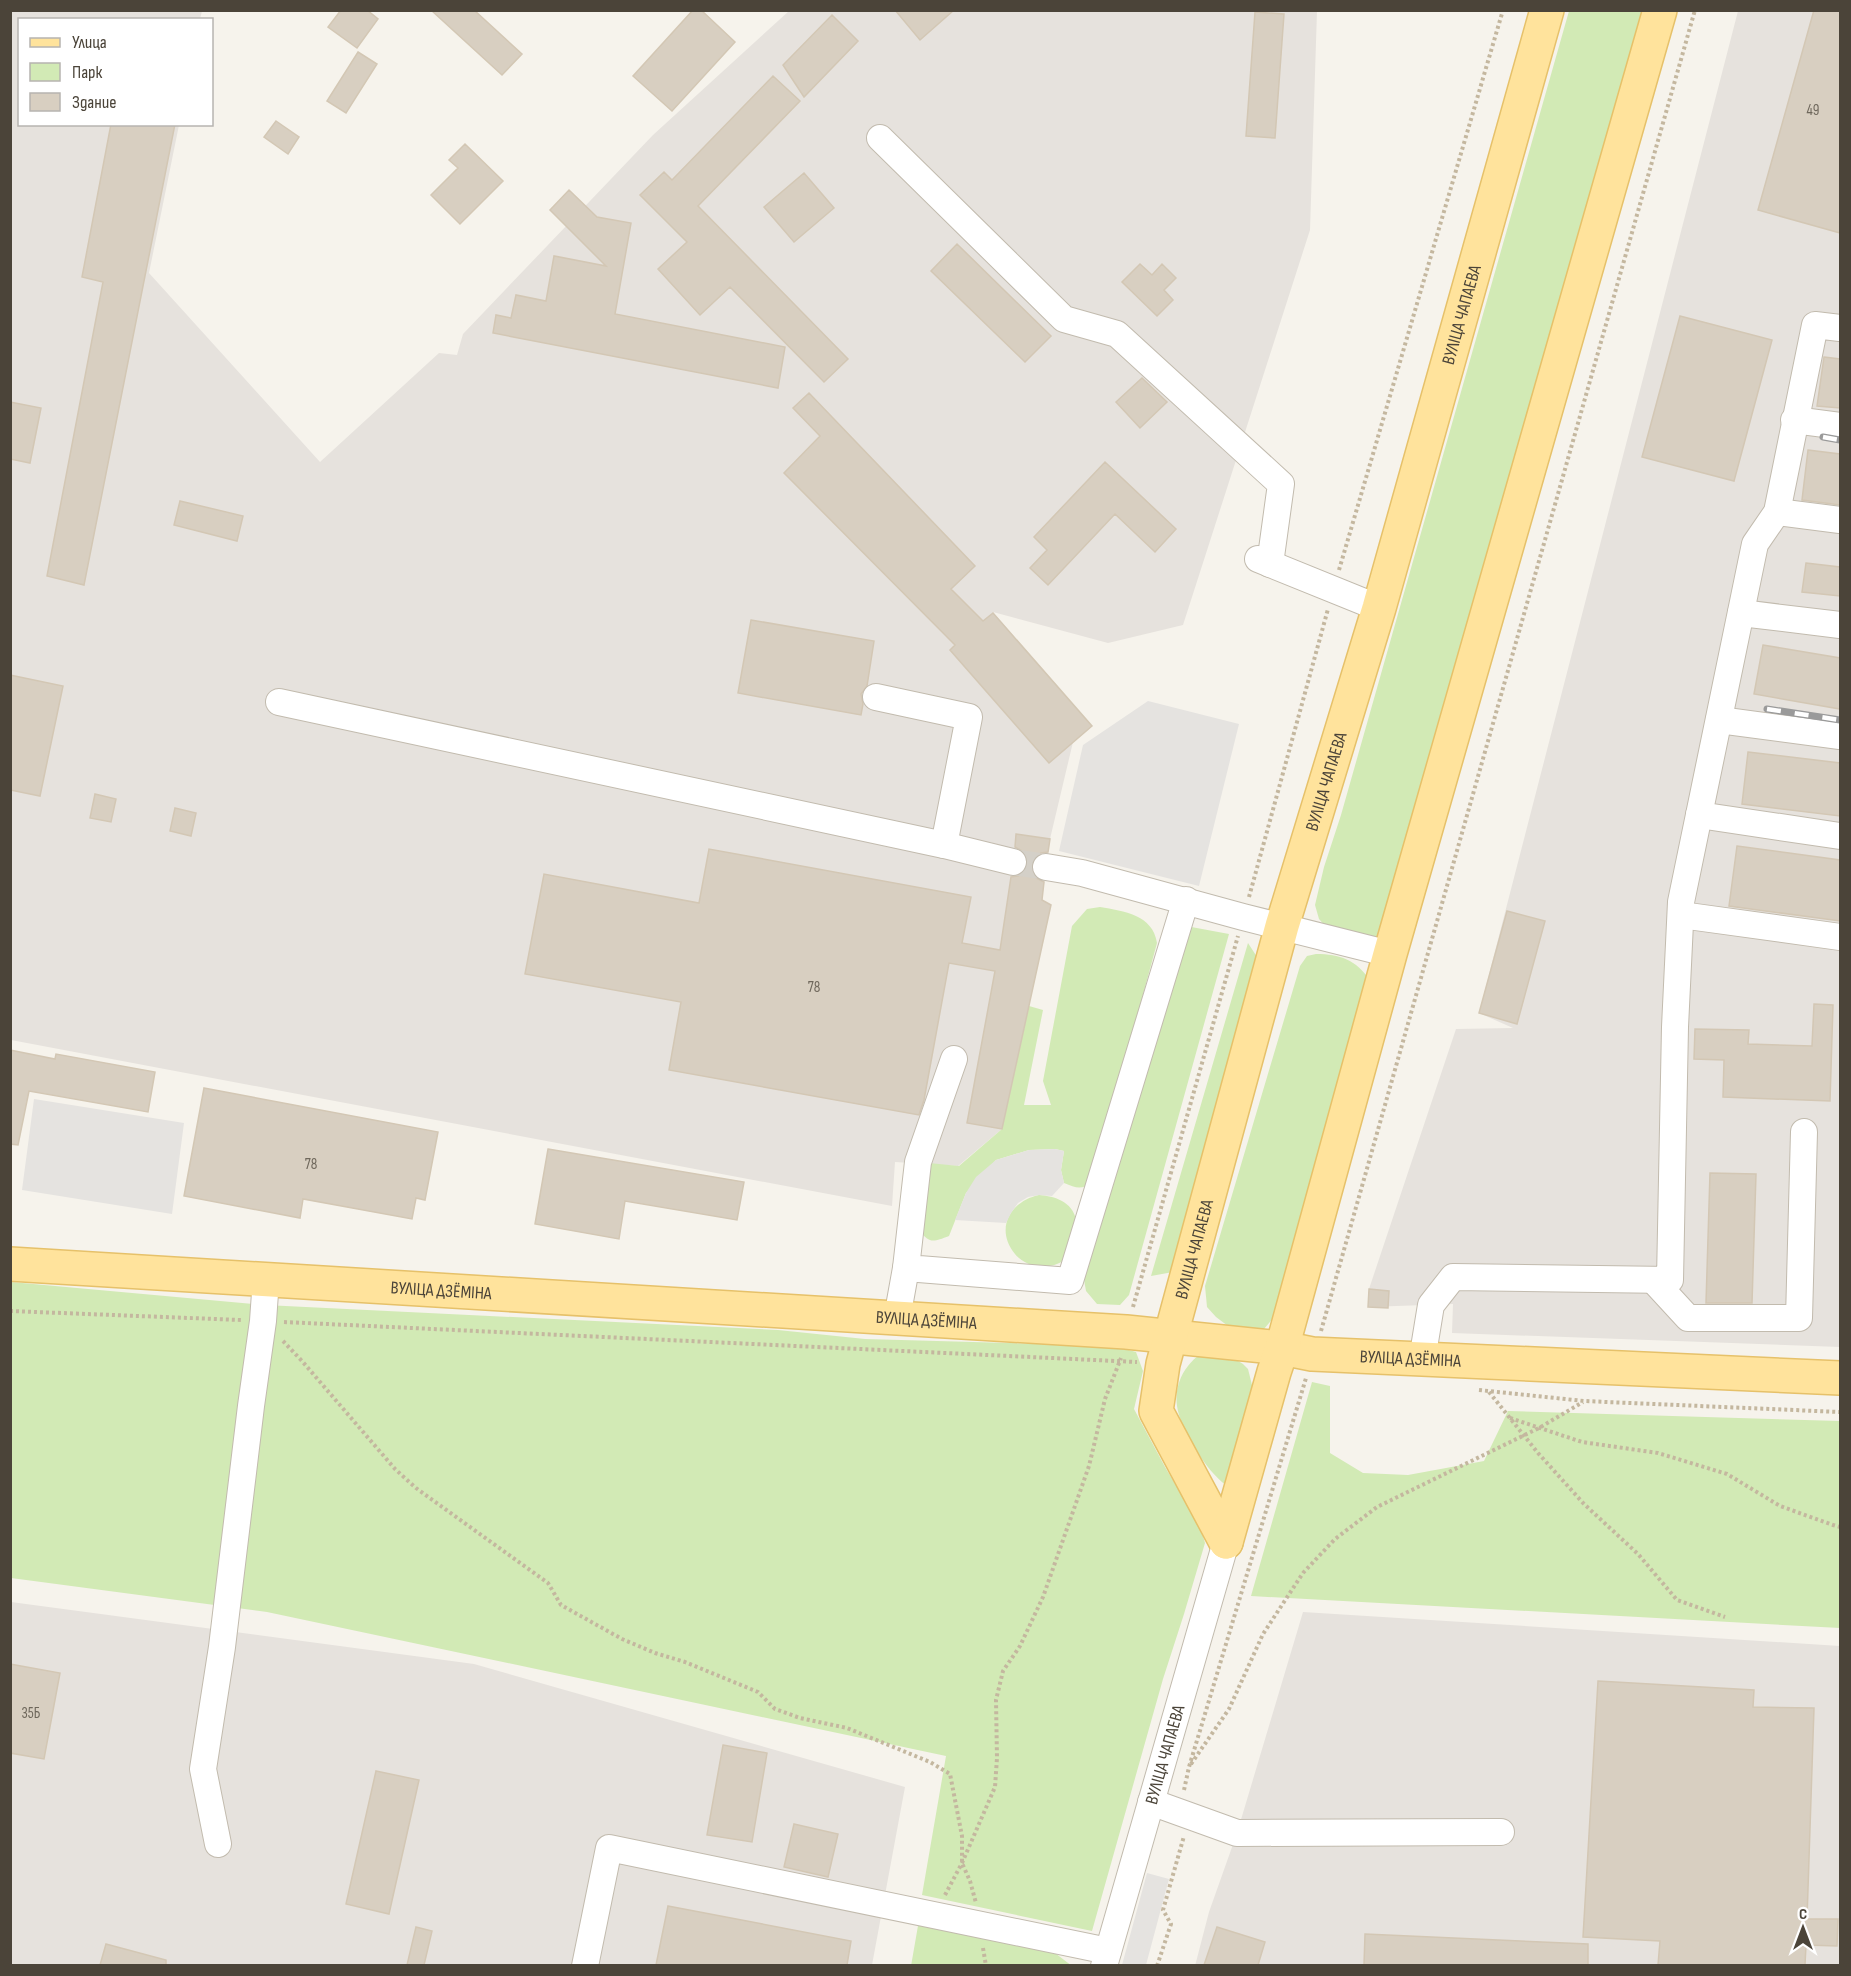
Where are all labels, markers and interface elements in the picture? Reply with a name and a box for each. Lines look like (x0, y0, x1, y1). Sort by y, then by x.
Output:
legend (18, 18, 213, 126)
text: Улица (72, 32, 107, 53)
text: Парк (72, 62, 103, 83)
text: Здание (72, 92, 117, 113)
house number: 49 (1807, 101, 1819, 120)
street label: ВУЛІЦА ЧАПАЕВА (1437, 262, 1485, 367)
street label: ВУЛІЦА ЧАПАЕВА (1301, 729, 1351, 834)
house number: 78 (808, 978, 820, 997)
house number: 78 (305, 1155, 317, 1174)
street label: ВУЛІЦА ЧАПАЕВА (1171, 1197, 1218, 1301)
street label: ВУЛІЦА ДЗЁМІНА (390, 1277, 493, 1304)
street label: ВУЛІЦА ДЗЁМІНА (875, 1306, 978, 1333)
street label: ВУЛІЦА ДЗЁМІНА (1359, 1346, 1462, 1371)
street label: ВУЛІЦА ЧАПАЕВА (1141, 1702, 1189, 1807)
house number: 35Б (22, 1704, 41, 1723)
north arrow (1773, 1898, 1833, 1958)
text: С (1799, 1905, 1807, 1924)

